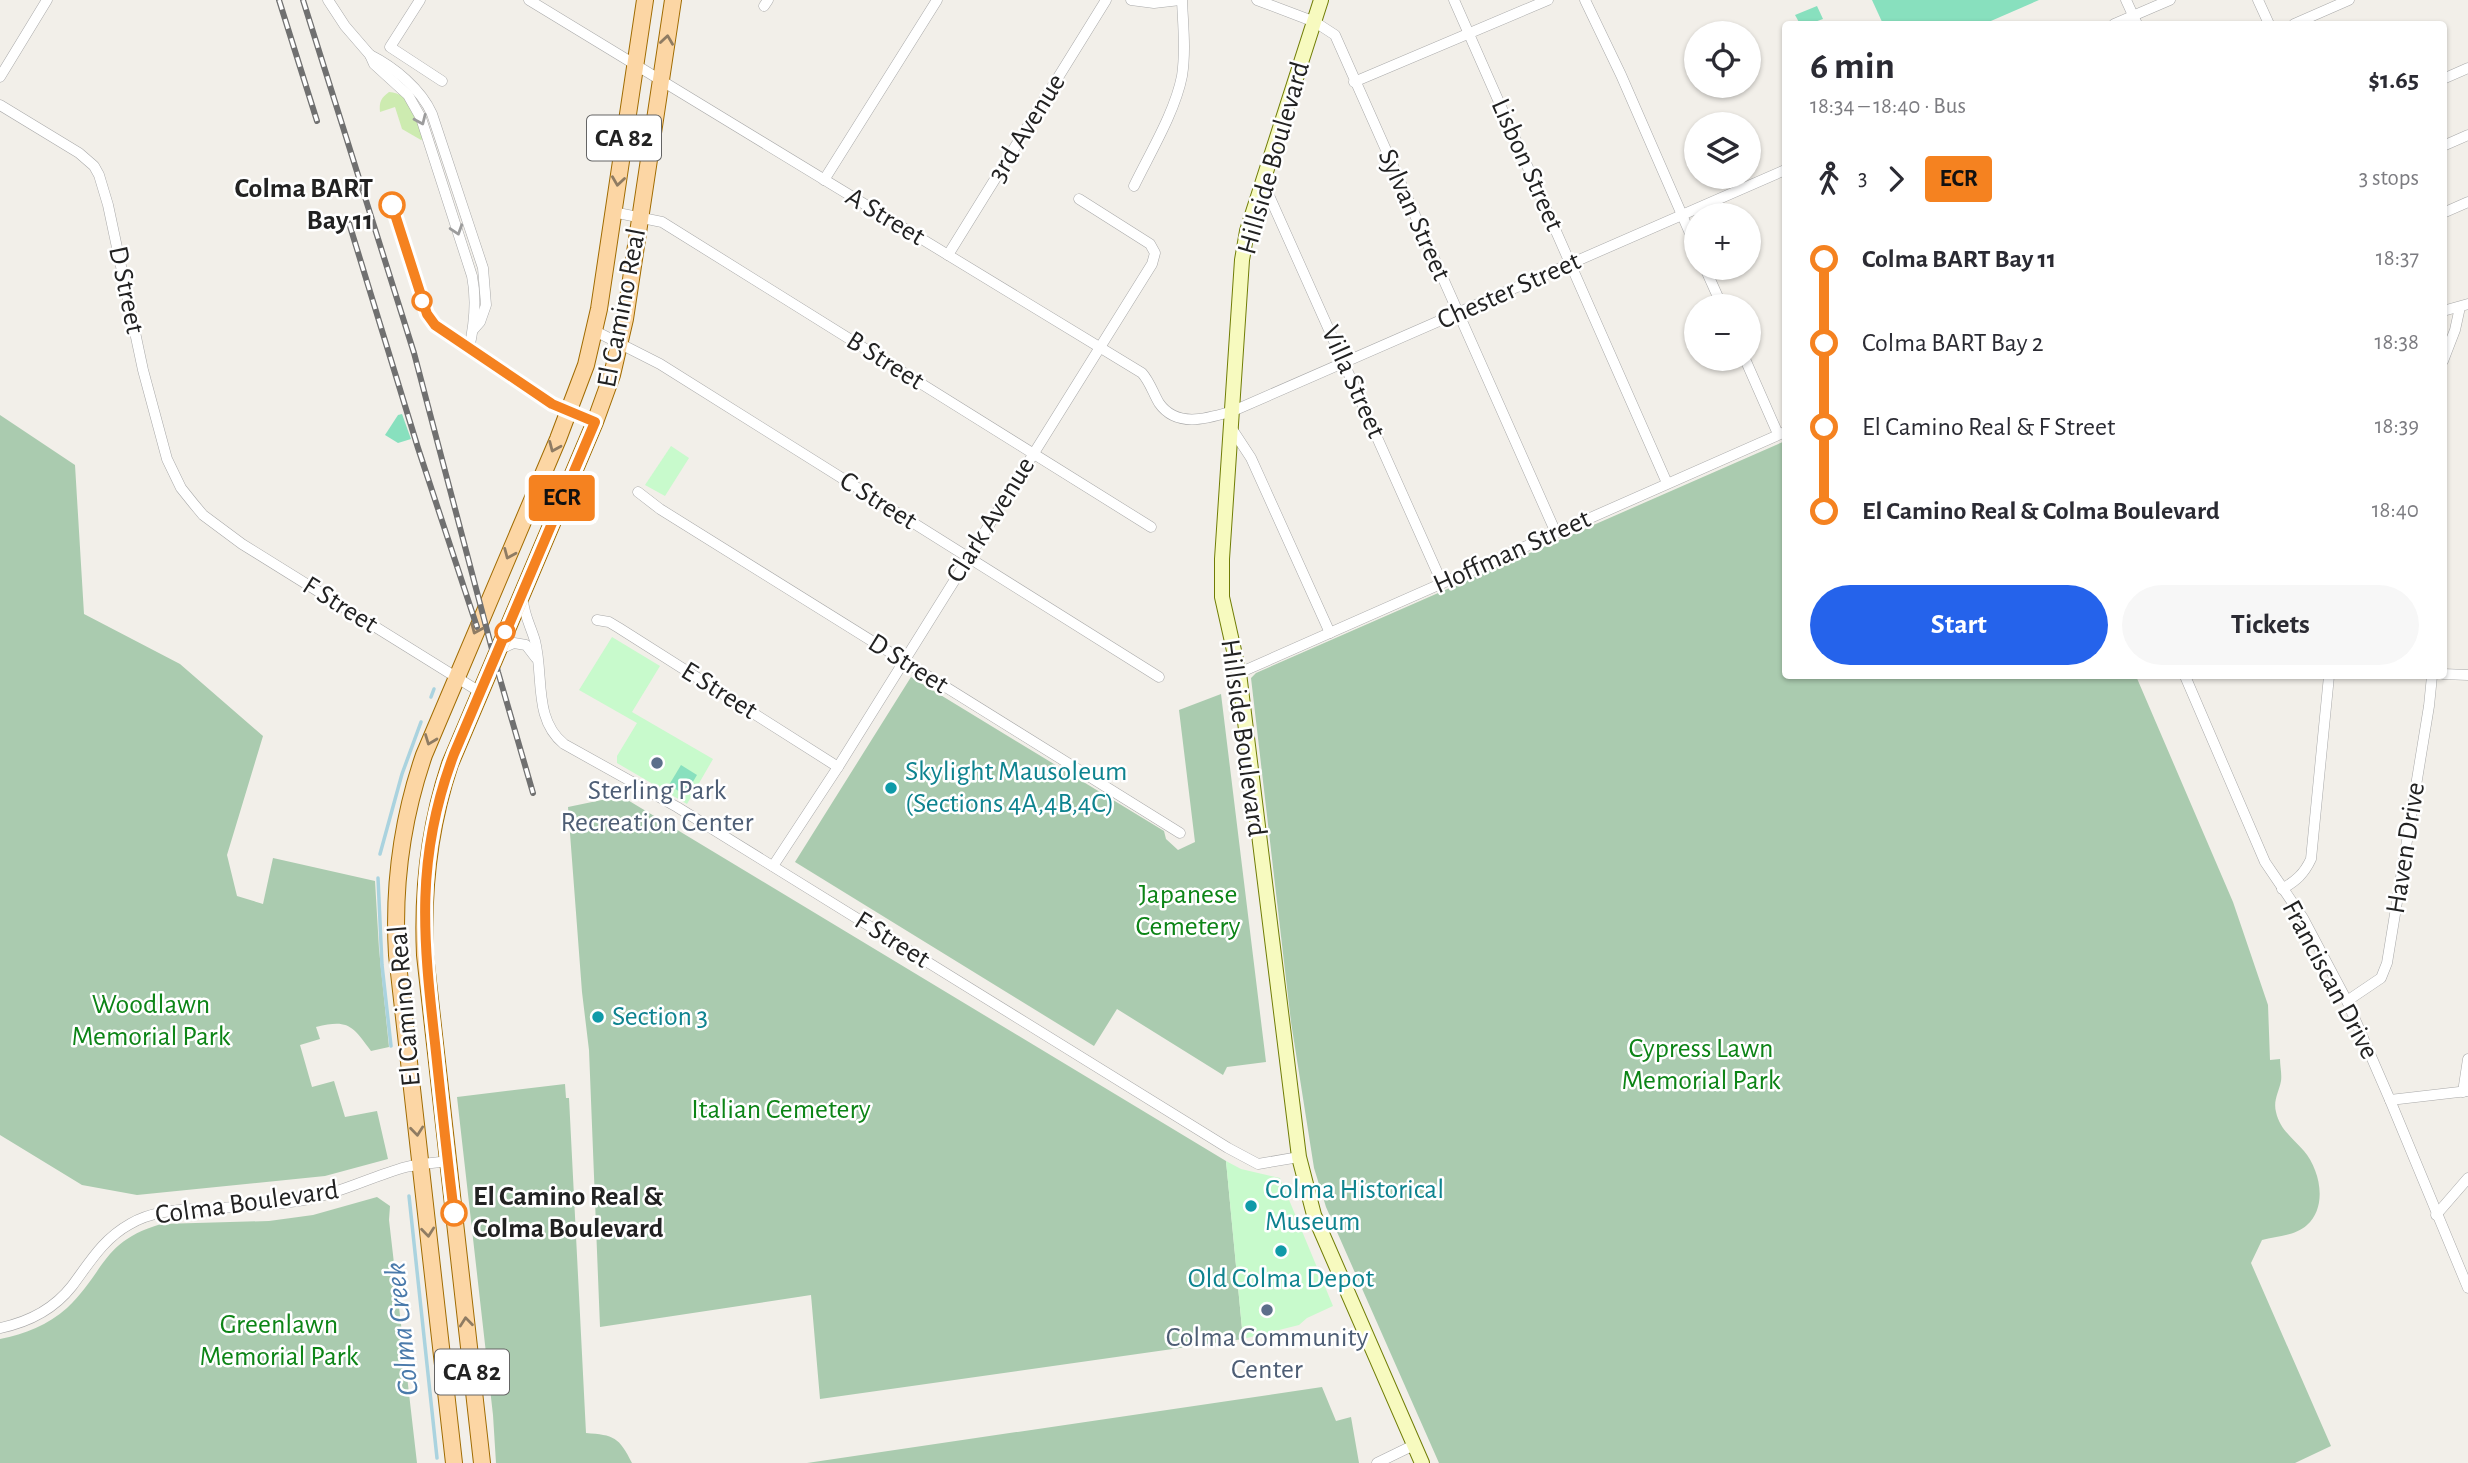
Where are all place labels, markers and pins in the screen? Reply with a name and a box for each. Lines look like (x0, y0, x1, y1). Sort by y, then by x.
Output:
place label: Colma BART Bay 11 (235, 175, 373, 235)
marker: Colma BART Bay 11 (379, 192, 405, 218)
unlabelled marker (412, 291, 432, 311)
unlabelled marker (495, 622, 515, 642)
marker: Sterling Park Recreation Center (649, 755, 665, 771)
place label: Skylight Mausoleum (Sections 4A,4B,4C) (905, 758, 1127, 818)
place label: Sterling Park Recreation Center (561, 777, 753, 837)
marker: Skylight Mausoleum (Sections 4A,4B,4C) (883, 780, 899, 796)
place label: Section 3 (612, 1003, 708, 1031)
marker: Section 3 (590, 1009, 606, 1025)
place label: Colma Historical Museum (1265, 1176, 1444, 1236)
place label: El Camino Real & Colma Boulevard (473, 1183, 664, 1243)
marker: Colma Historical Museum (1243, 1198, 1259, 1214)
marker: El Camino Real & Colma Boulevard (441, 1200, 467, 1226)
marker: Old Colma Depot (1273, 1243, 1289, 1259)
place label: Old Colma Depot (1188, 1265, 1374, 1293)
marker: Colma Community Center (1259, 1302, 1275, 1318)
place label: Colma Community Center (1166, 1324, 1368, 1384)

